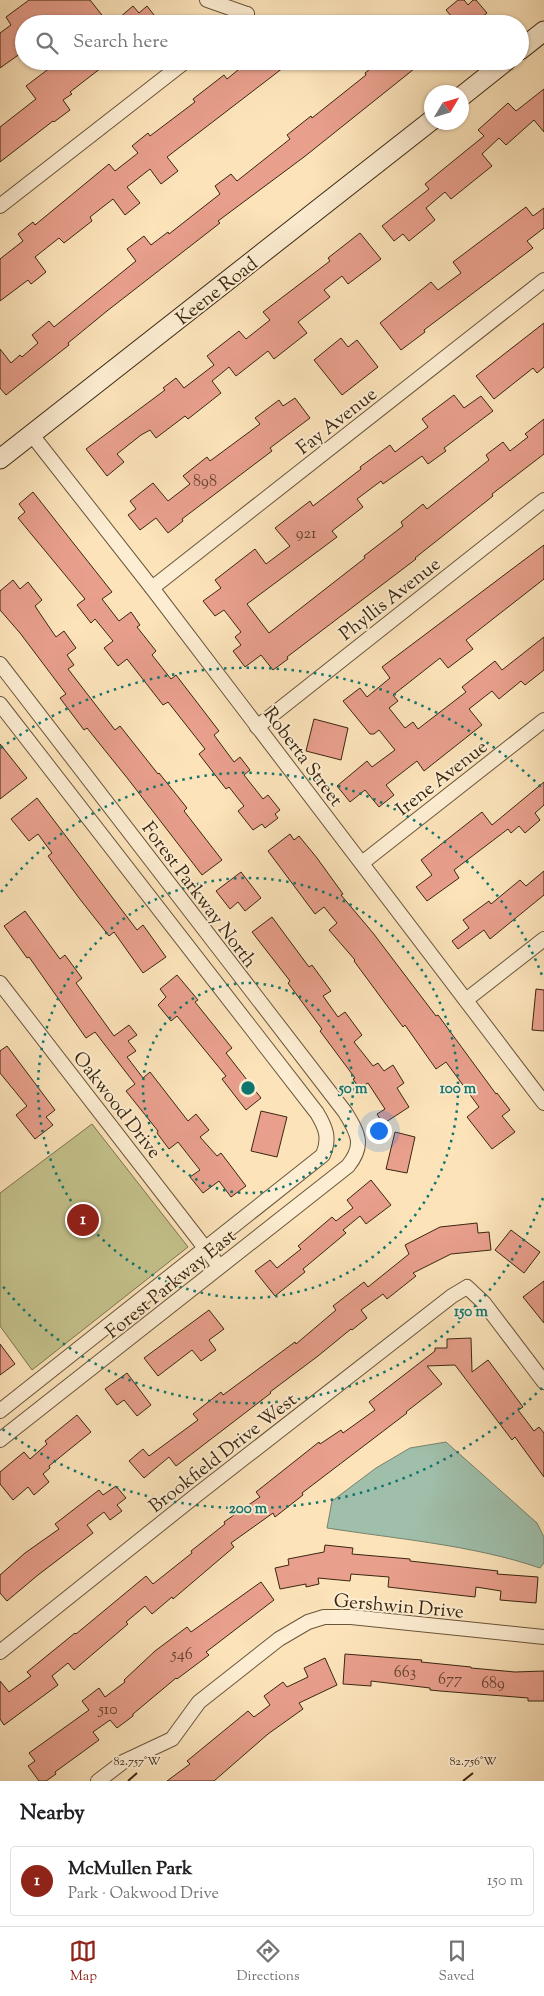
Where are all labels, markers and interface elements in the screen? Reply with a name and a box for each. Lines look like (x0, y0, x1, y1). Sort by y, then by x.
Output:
search box (15, 15, 529, 70)
icon: search (33, 29, 61, 57)
text: Search here (73, 29, 168, 56)
north arrow (424, 85, 469, 130)
street label: Keene Road (171, 251, 264, 333)
street label: Fay Avenue (292, 382, 384, 462)
house number: 898 (193, 471, 217, 494)
house number: 921 (296, 523, 317, 546)
street label: Phyllis Avenue (334, 552, 447, 648)
street label: Roberta Street (256, 702, 349, 813)
street label: Irene Avenue (391, 734, 494, 823)
street label: Forest Parkway North (134, 817, 262, 974)
street label: Oakwood Drive (65, 1046, 167, 1165)
centre of rings (239, 1079, 257, 1097)
text: 50 m (338, 1079, 368, 1100)
text: 100 m (440, 1079, 477, 1100)
your location (366, 1118, 392, 1144)
pin: 1 (67, 1201, 99, 1239)
street label: Forest Parkway East (101, 1223, 243, 1346)
text: 150 m (454, 1302, 488, 1323)
street label: Brookfield Drive West (144, 1387, 304, 1520)
text: 200 m (229, 1499, 268, 1520)
street label: Gershwin Drive (333, 1588, 465, 1627)
house number: 546 (170, 1644, 193, 1667)
house number: 663 (394, 1662, 416, 1685)
house number: 677 (438, 1669, 462, 1692)
house number: 689 (481, 1673, 505, 1696)
house number: 510 (97, 1699, 118, 1722)
text: 82.757°W (113, 1753, 161, 1771)
text: 82.756°W (449, 1753, 497, 1771)
text: Nearby (20, 1799, 85, 1829)
text: McMullen Park (68, 1856, 192, 1883)
text: 1 (34, 1870, 40, 1893)
text: 150 m (487, 1870, 523, 1893)
text: Park · Oakwood Drive (68, 1883, 219, 1906)
tab: Map (69, 1937, 97, 1987)
tab: Directions (236, 1937, 300, 1987)
tab: Saved (439, 1937, 474, 1987)

